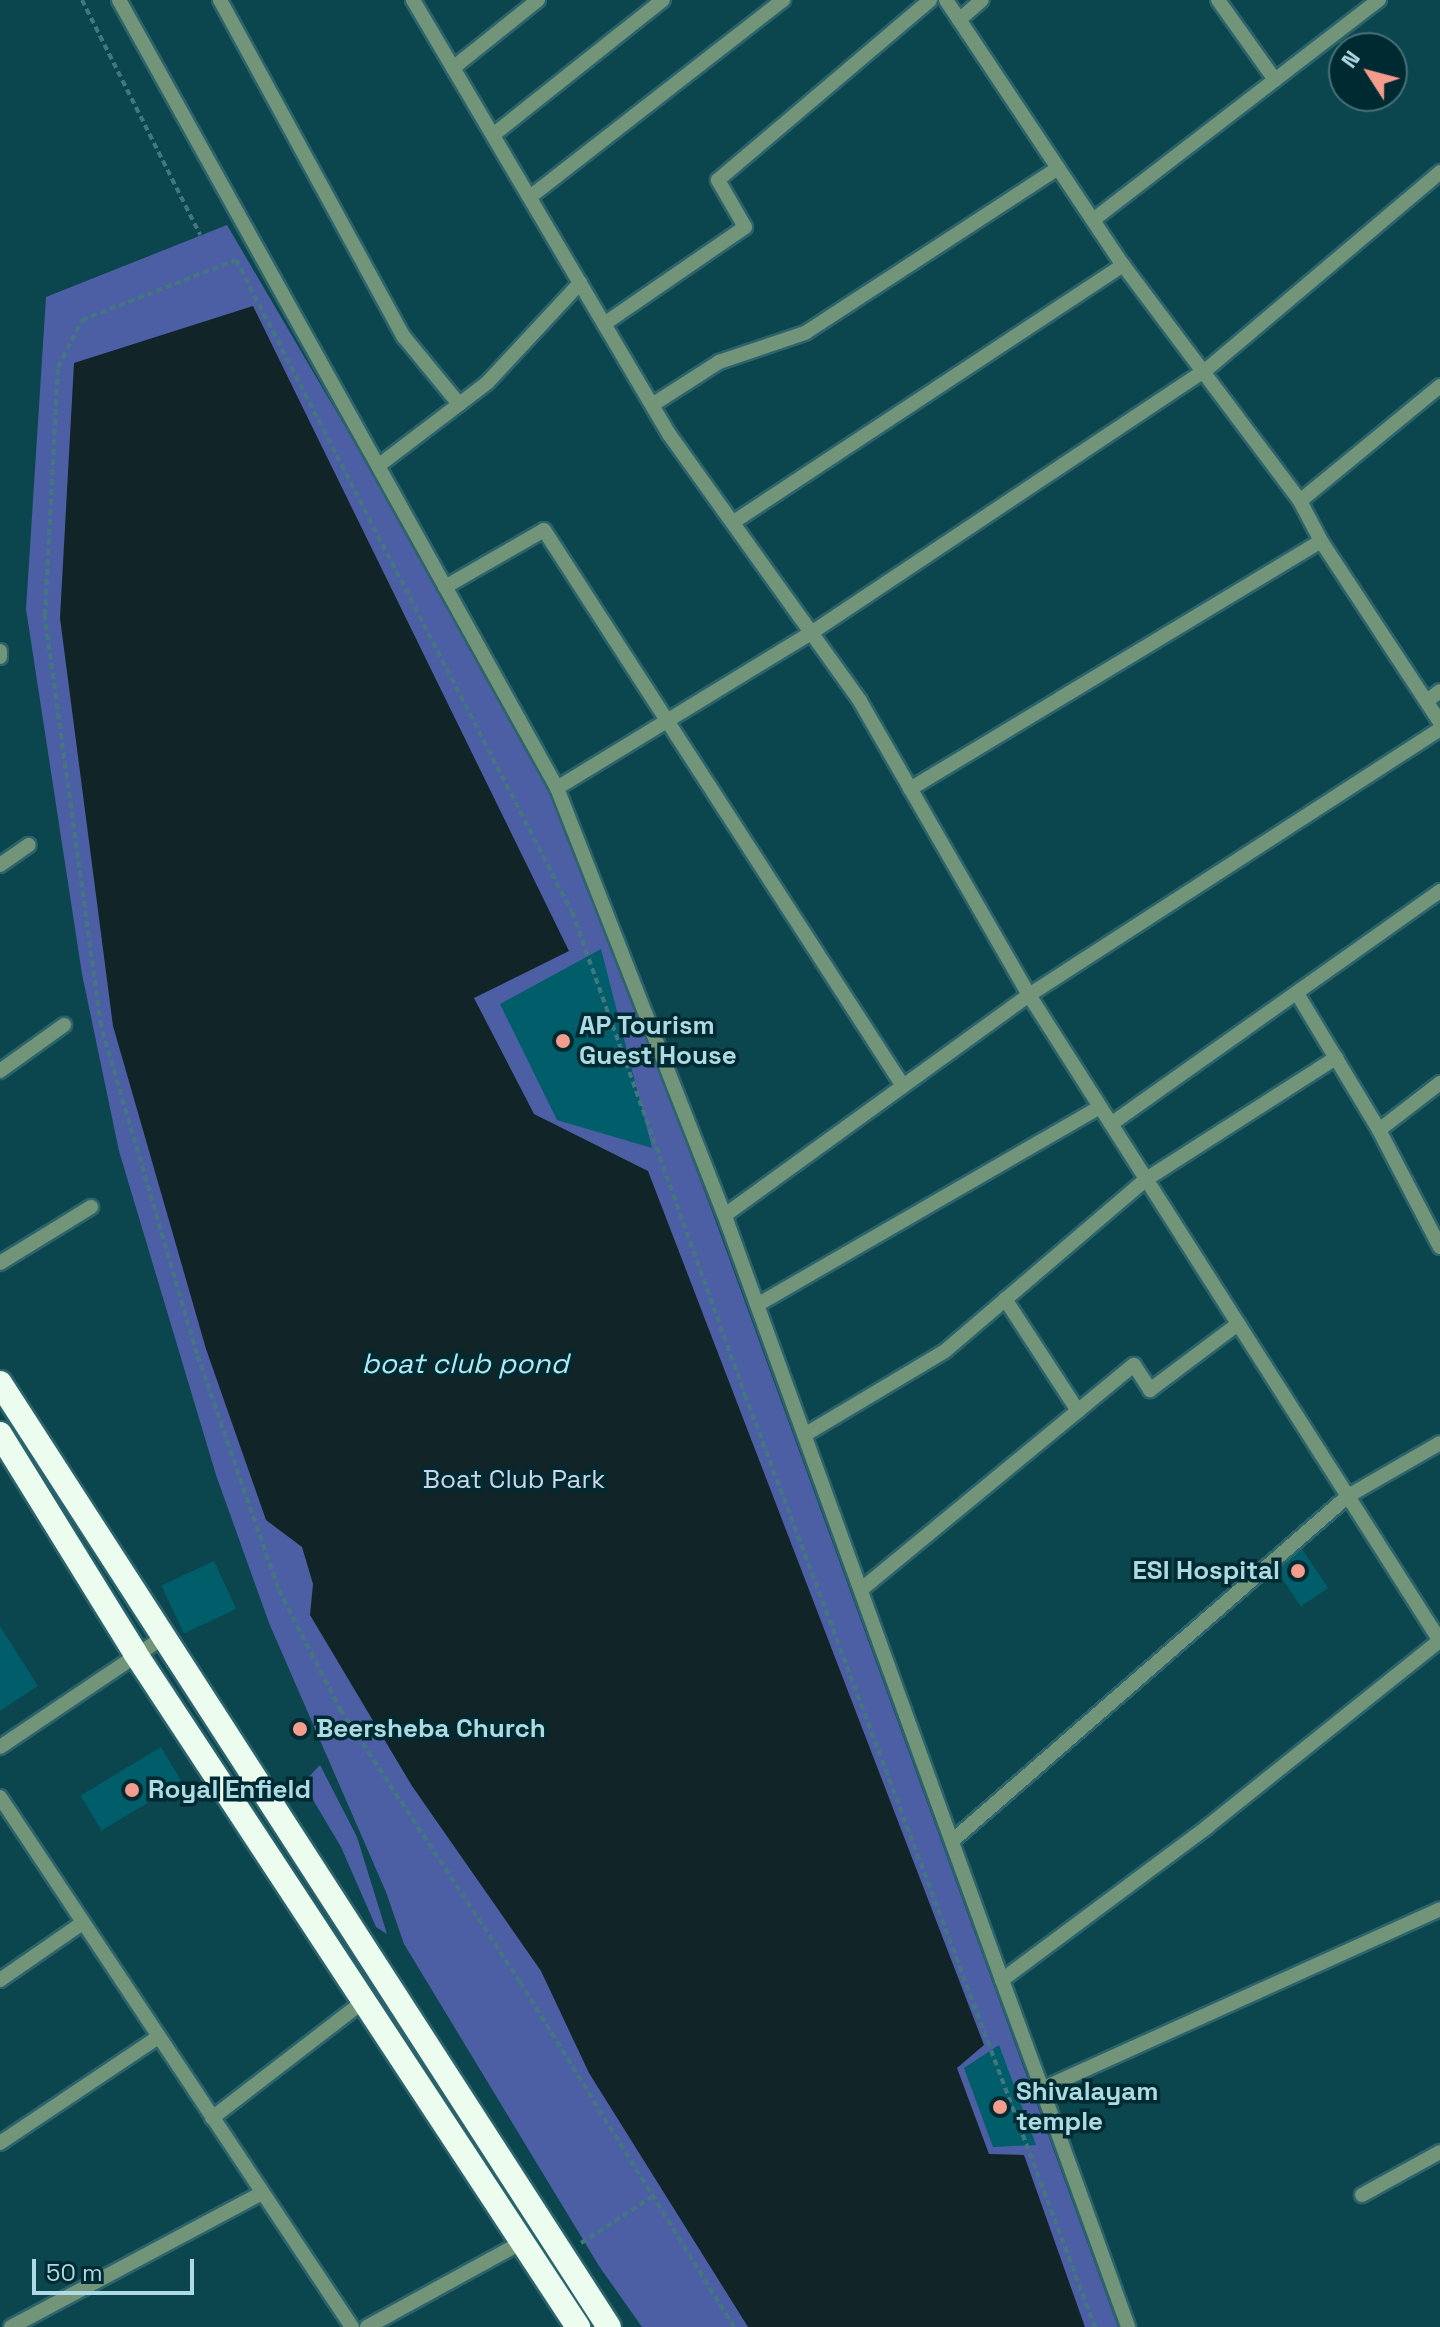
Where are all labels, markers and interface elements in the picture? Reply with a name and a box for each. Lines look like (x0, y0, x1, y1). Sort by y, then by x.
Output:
north arrow (1328, 32, 1408, 112)
text: N (1335, 45, 1366, 73)
place label: AP Tourism Guest House (579, 1010, 737, 1072)
marker: AP Tourism Guest House (554, 1032, 572, 1050)
water label: boat club pond (361, 1346, 569, 1380)
park label: Boat Club Park (423, 1464, 605, 1496)
place label: ESI Hospital (1132, 1555, 1280, 1587)
marker: ESI Hospital (1287, 1560, 1309, 1582)
place label: Beersheba Church (316, 1713, 546, 1745)
marker: Beersheba Church (291, 1720, 309, 1738)
place label: Royal Enfield (148, 1774, 311, 1806)
marker: Royal Enfield (123, 1781, 141, 1799)
place label: Shivalayam temple (1016, 2076, 1158, 2138)
marker: Shivalayam temple (991, 2098, 1009, 2116)
scale bar (36, 2243, 198, 2293)
text: 50 m (46, 2257, 103, 2288)

